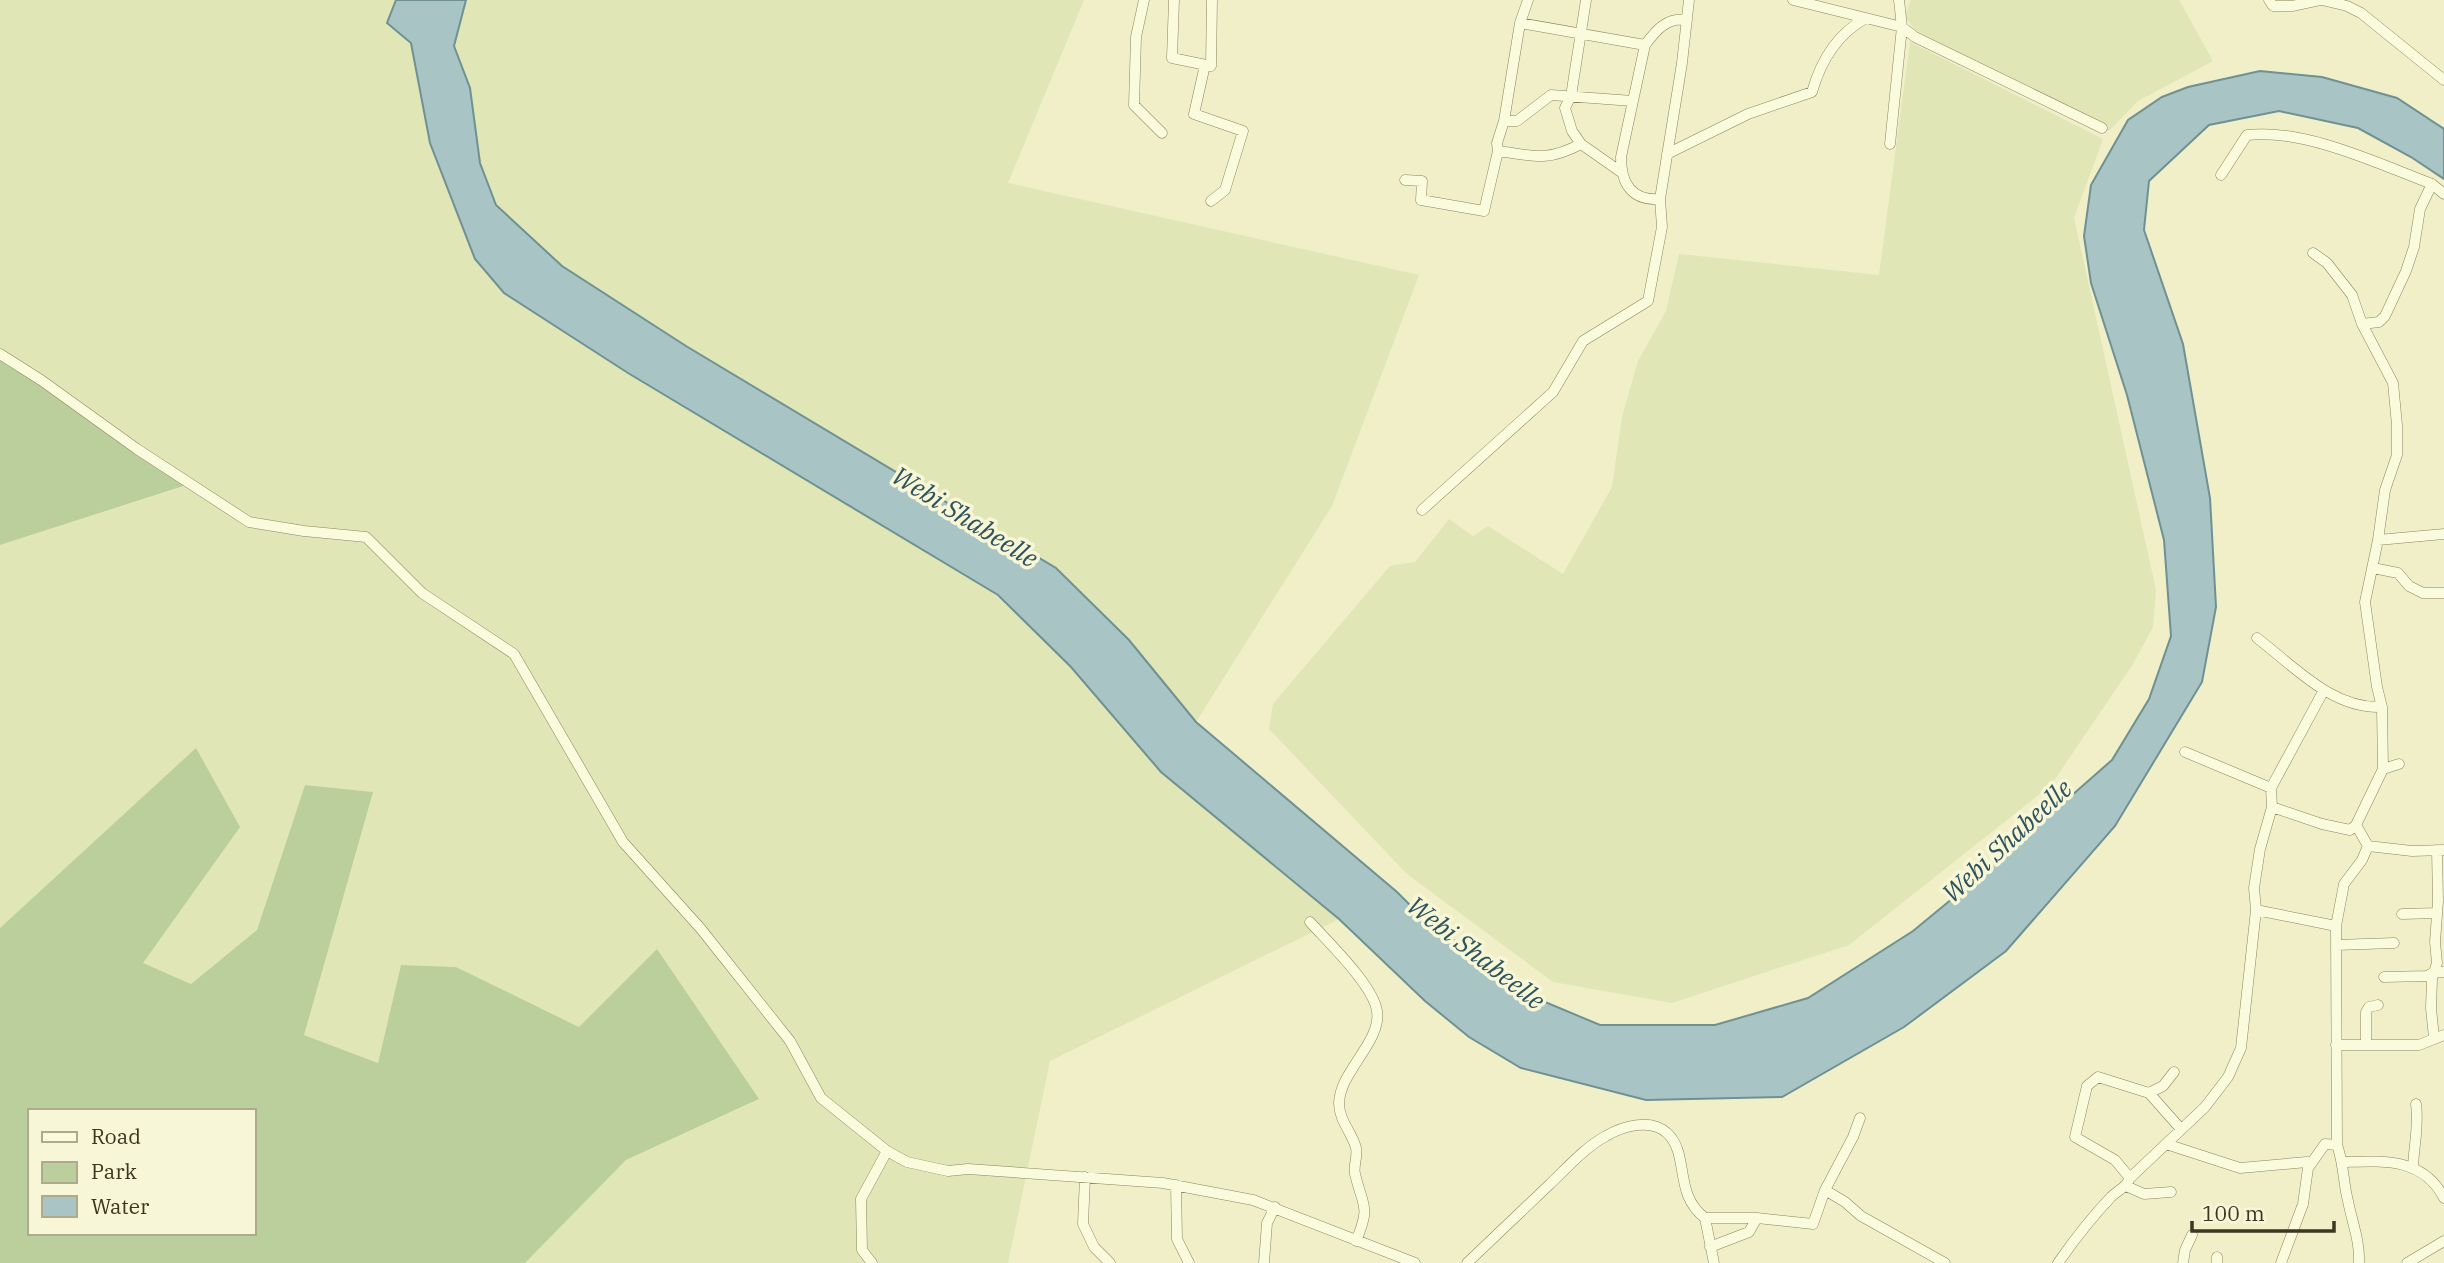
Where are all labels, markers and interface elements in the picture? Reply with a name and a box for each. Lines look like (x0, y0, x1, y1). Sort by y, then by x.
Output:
water label: Webi Shabeelle (886, 458, 1045, 575)
water label: Webi Shabeelle (1934, 771, 2079, 909)
water label: Webi Shabeelle (1401, 888, 1553, 1017)
legend (28, 1109, 256, 1235)
text: Road (91, 1122, 141, 1150)
text: Park (91, 1157, 138, 1185)
scale bar (2192, 1190, 2334, 1234)
text: Water (91, 1192, 150, 1220)
text: 100 m (2202, 1199, 2265, 1227)

